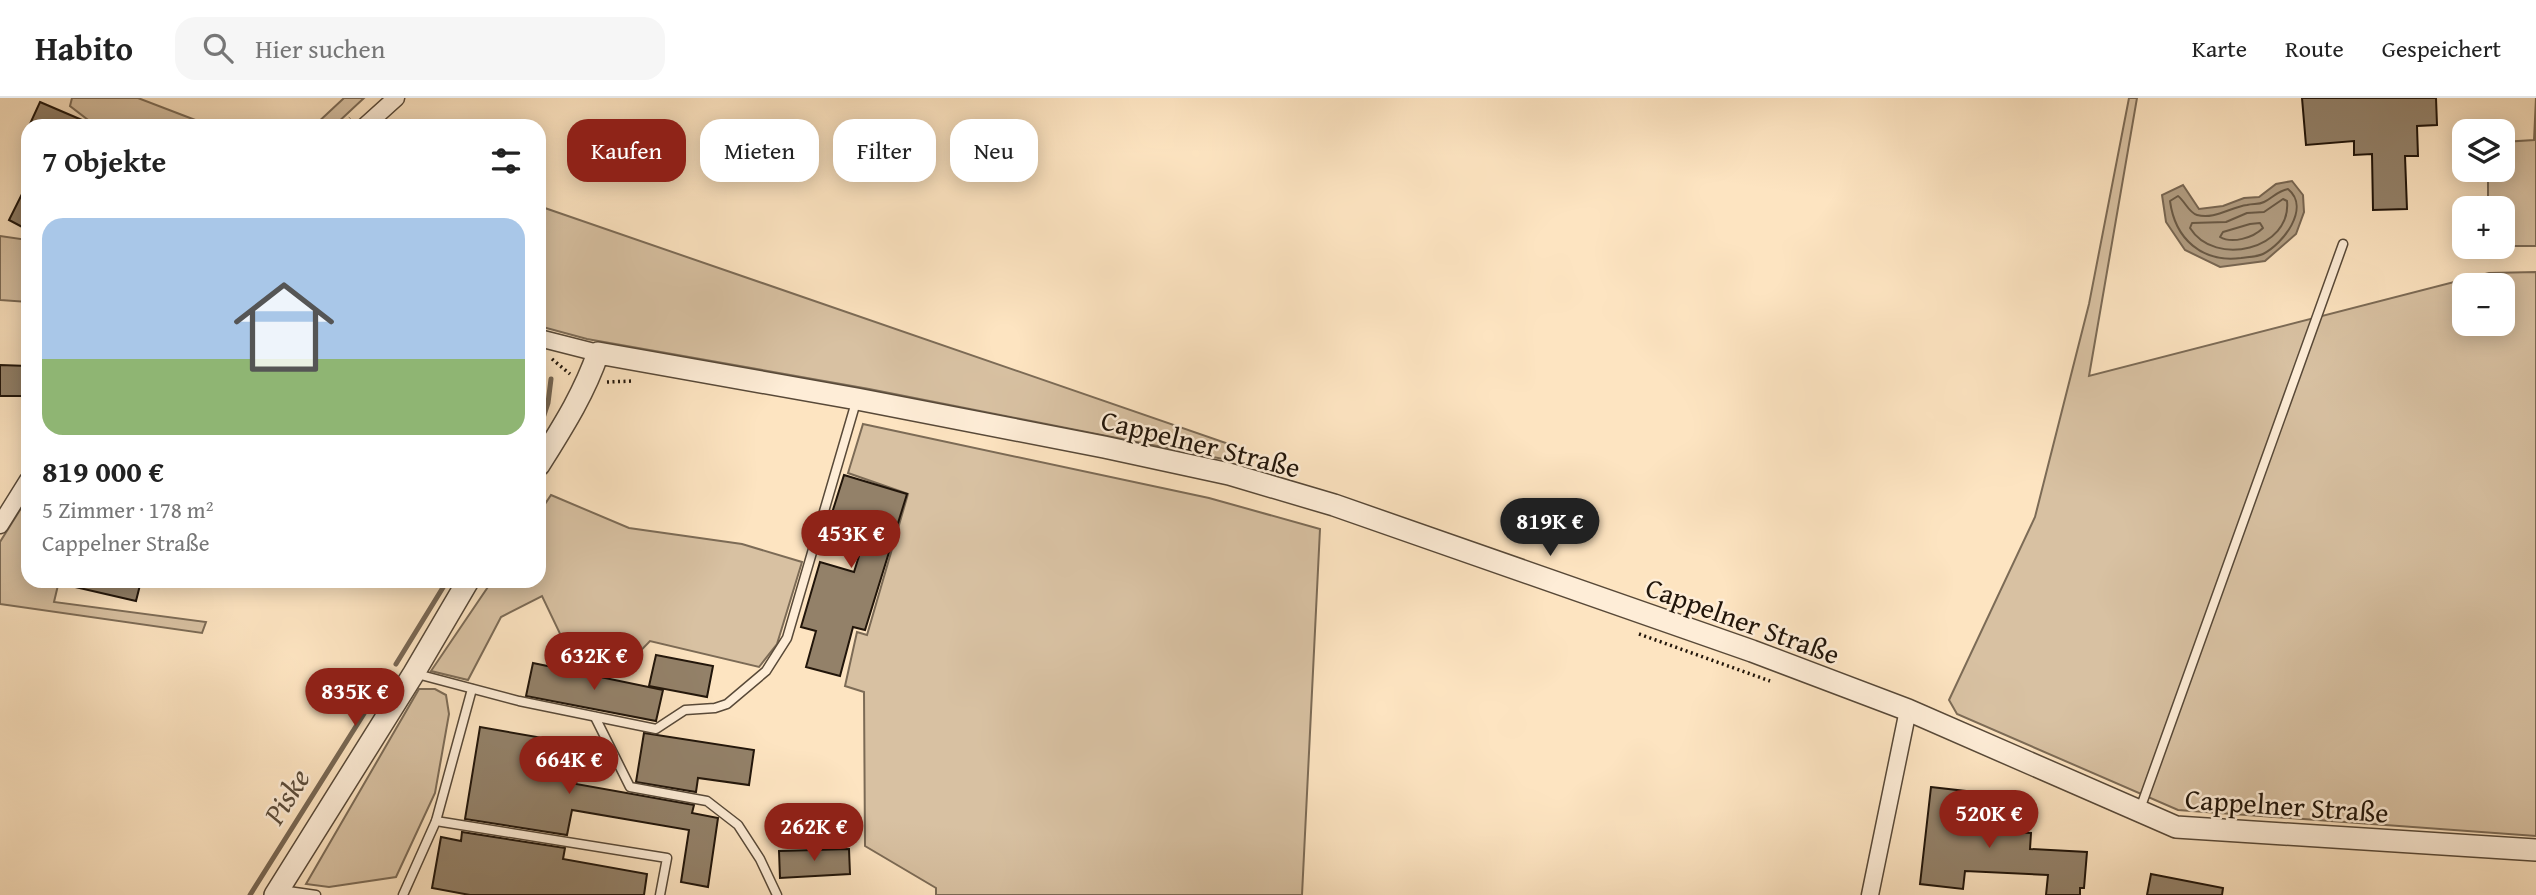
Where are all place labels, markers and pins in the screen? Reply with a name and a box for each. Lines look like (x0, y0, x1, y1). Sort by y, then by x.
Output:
pin: 819K € (1493, 498, 1607, 558)
pin: 453K € (794, 510, 908, 570)
pin: 632K € (537, 632, 651, 692)
pin: 835K € (298, 668, 412, 728)
pin: 664K € (512, 736, 626, 796)
pin: 520K € (1932, 790, 2046, 850)
pin: 262K € (757, 804, 871, 863)

